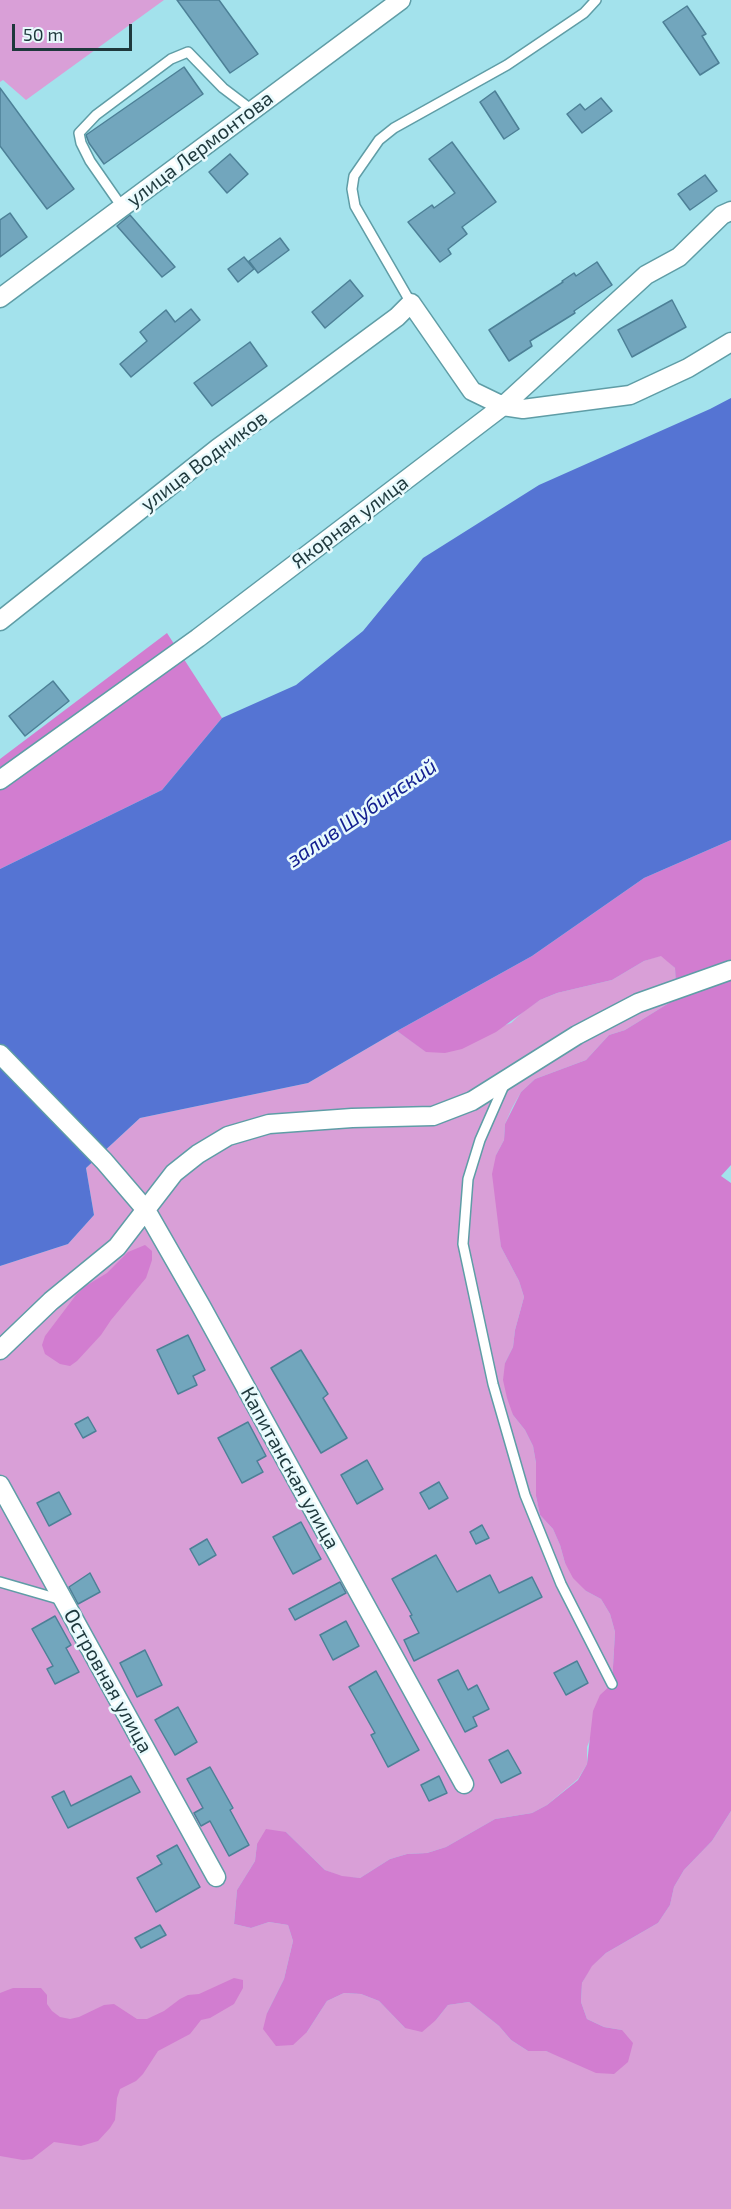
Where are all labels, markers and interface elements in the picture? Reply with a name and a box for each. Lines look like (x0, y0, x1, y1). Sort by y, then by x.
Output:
scale bar (15, 12, 135, 50)
text: 50 m (23, 23, 63, 45)
street label: улица Лермонтова (122, 86, 278, 212)
street label: улица Водников (136, 406, 272, 516)
street label: Якорная улица (287, 470, 413, 574)
water label: залив Шубинский (283, 754, 441, 872)
street label: Капитанская улица (235, 1383, 345, 1553)
street label: Островная улица (58, 1605, 158, 1757)

